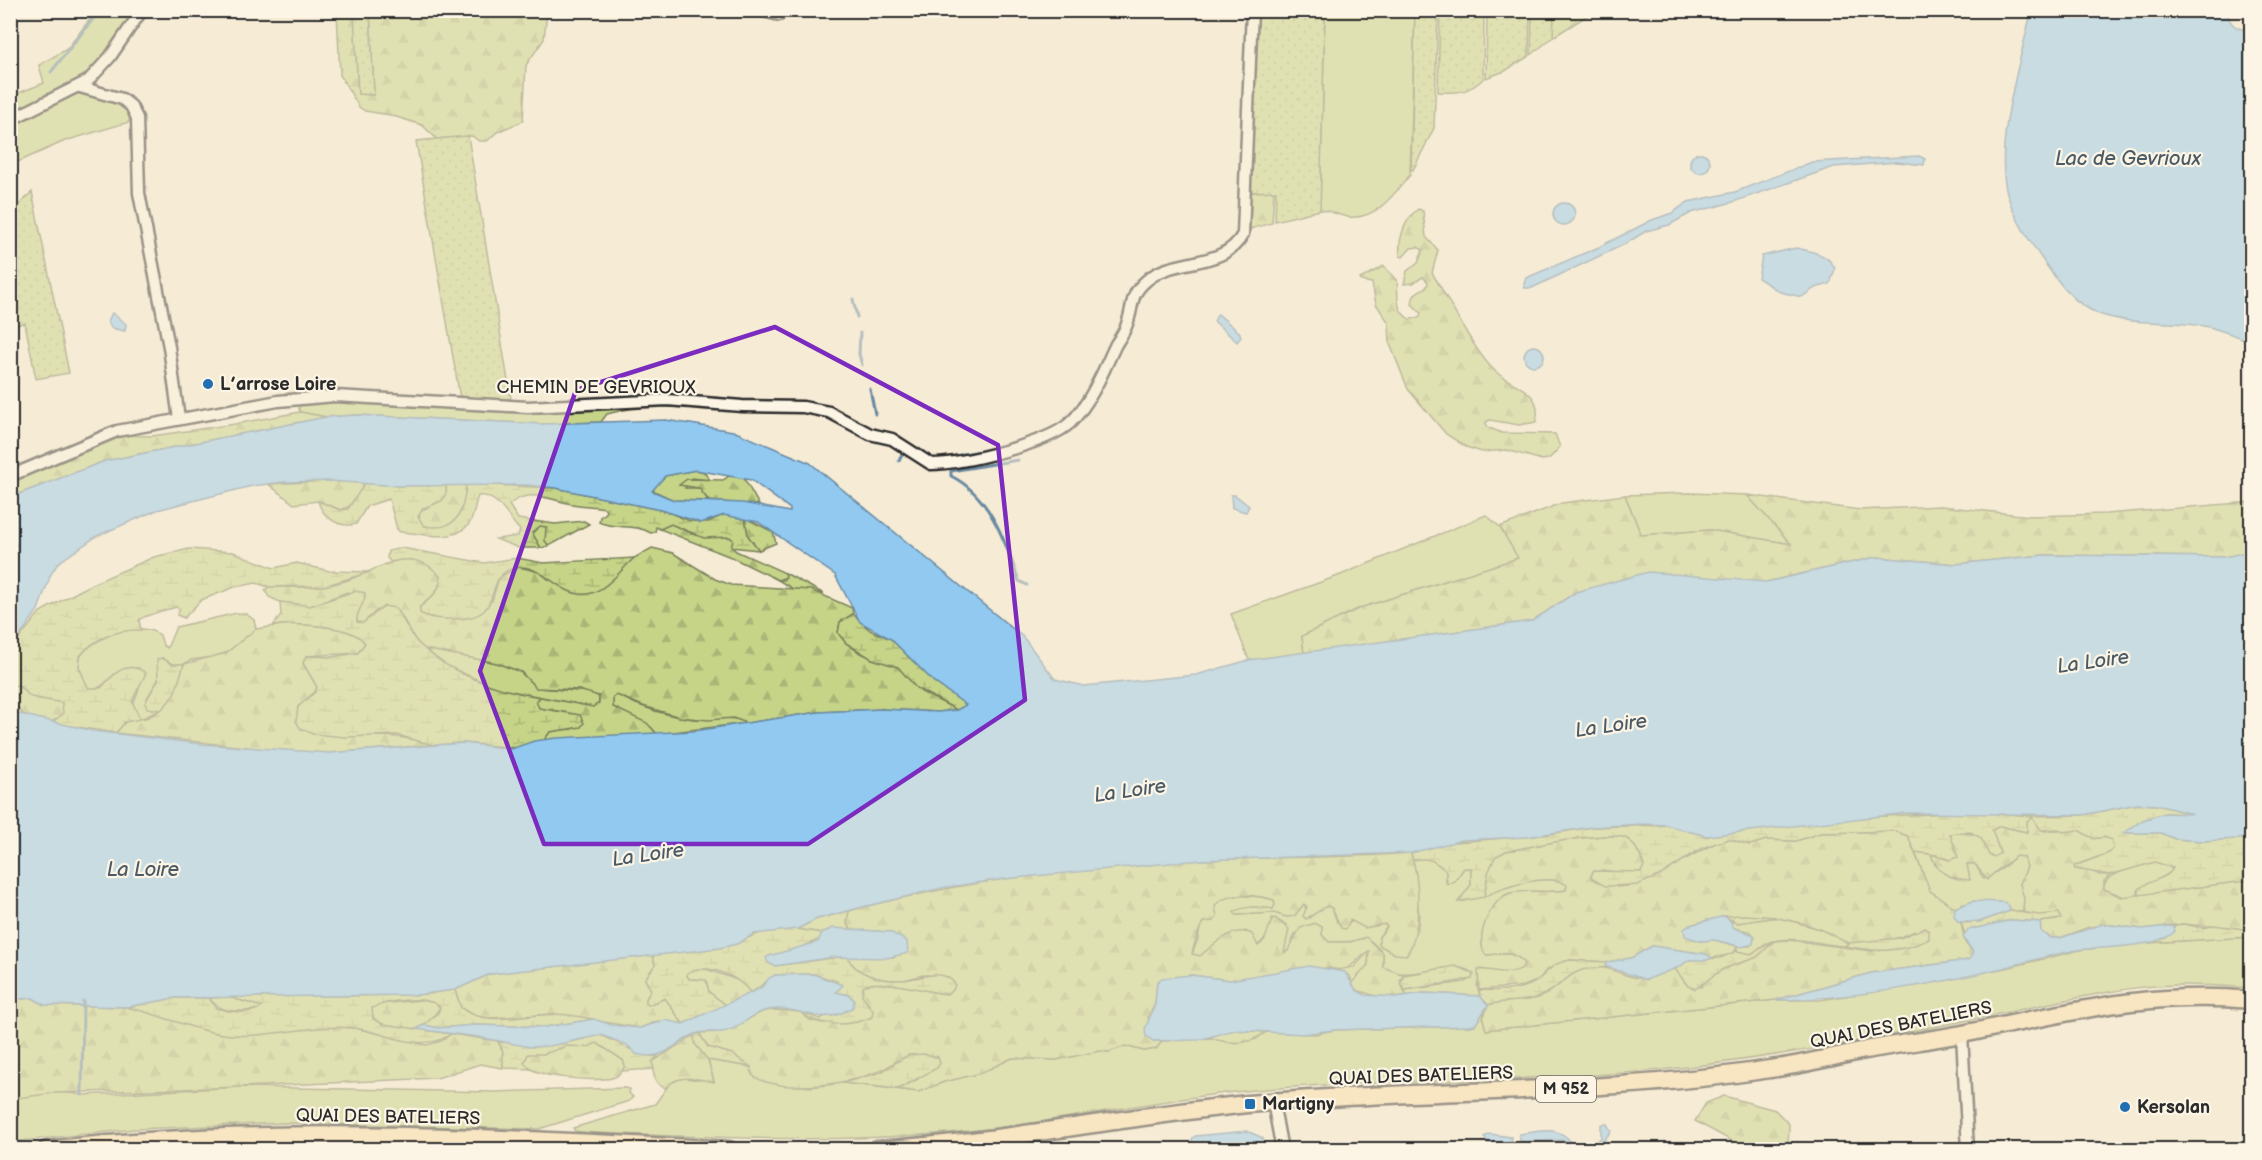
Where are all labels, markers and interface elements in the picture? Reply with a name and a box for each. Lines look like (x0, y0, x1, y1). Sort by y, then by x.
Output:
water label: Lac de Gevrioux (2055, 147, 2202, 171)
place label: L’arrose Loire (220, 374, 336, 395)
marker: L’arrose Loire (201, 377, 215, 391)
street label: CHEMIN DE GEVRIOUX (496, 377, 696, 398)
water label: La Loire (2055, 645, 2131, 679)
water label: La Loire (1573, 709, 1649, 743)
water label: La Loire (1092, 774, 1168, 808)
water label: La Loire (610, 838, 686, 872)
water label: La Loire (107, 858, 180, 882)
street label: QUAI DES BATELIERS (1808, 997, 1994, 1053)
street label: QUAI DES BATELIERS (1328, 1062, 1514, 1090)
road number: M 952 (1536, 1076, 1596, 1102)
place label: Martigny (1262, 1094, 1335, 1115)
marker: Martigny (1243, 1097, 1257, 1111)
place label: Kersolan (2137, 1097, 2210, 1118)
marker: Kersolan (2118, 1100, 2132, 1114)
street label: QUAI DES BATELIERS (296, 1105, 481, 1129)

